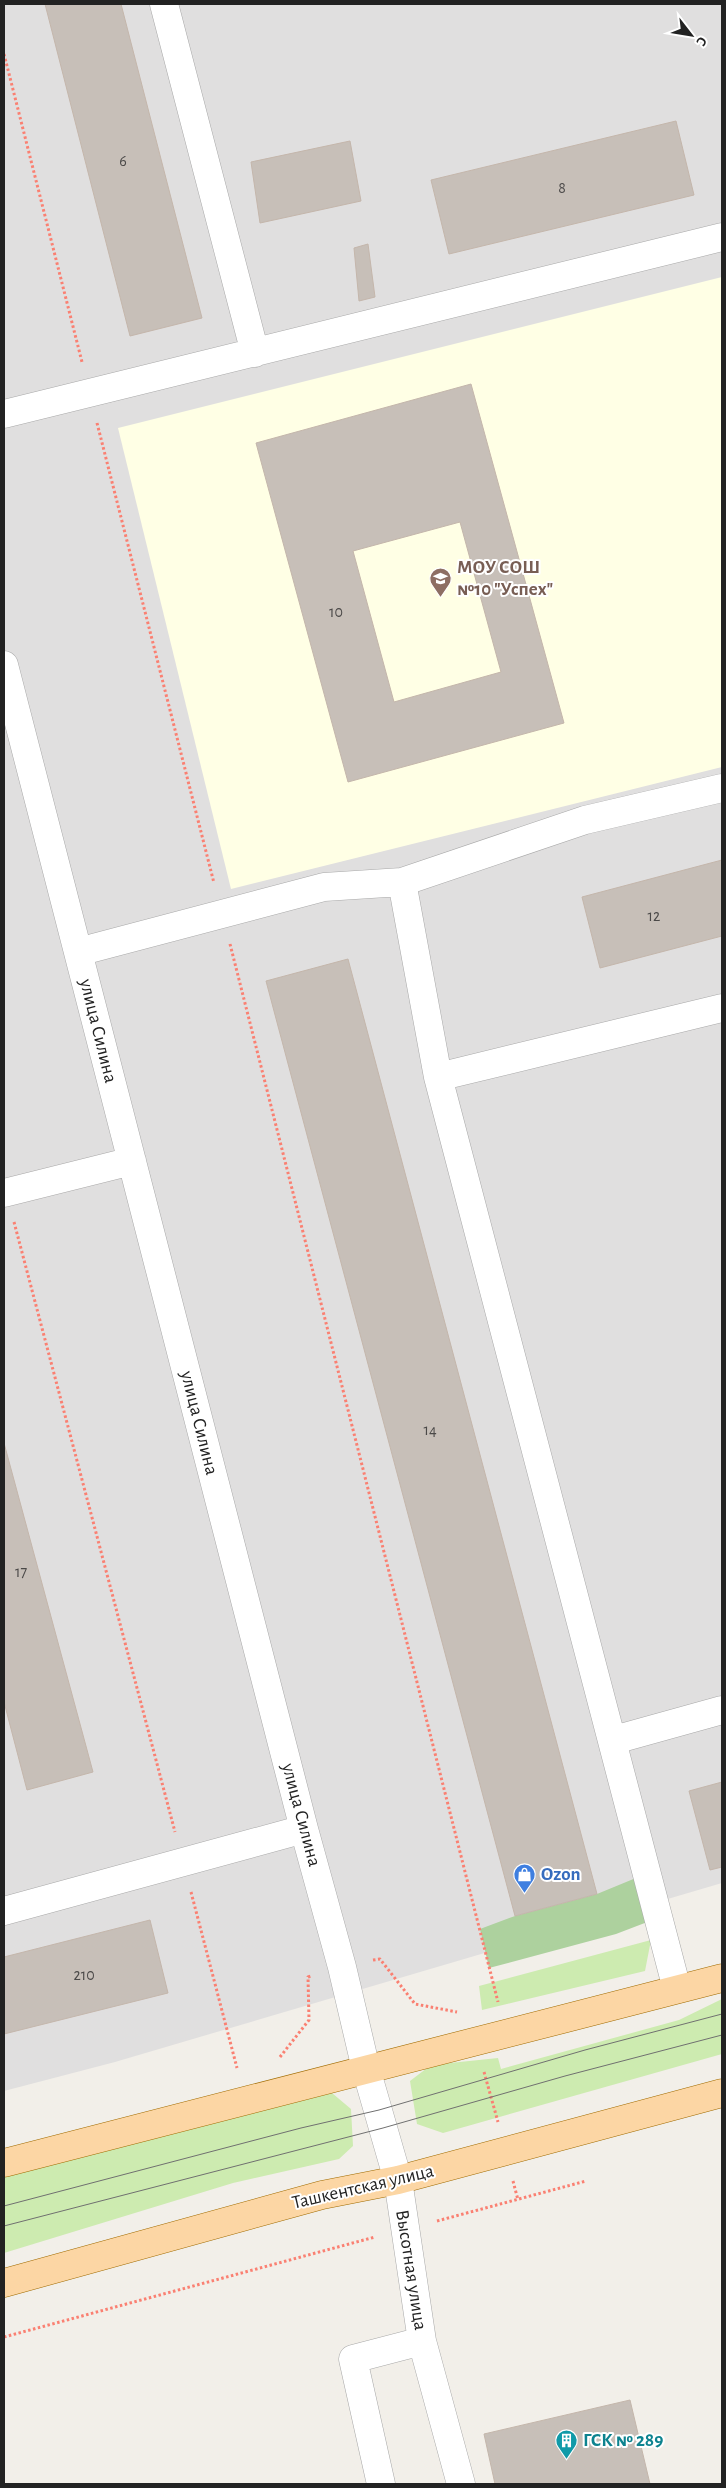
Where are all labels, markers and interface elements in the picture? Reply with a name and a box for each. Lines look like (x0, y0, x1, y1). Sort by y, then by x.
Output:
north arrow (666, 10, 716, 60)
text: С (693, 34, 709, 48)
house number: 6 (119, 153, 127, 169)
house number: 8 (558, 180, 566, 196)
place label: МОУ СОШ №10 "Успех" (457, 558, 553, 599)
school or university icon: МОУ СОШ №10 "Успех" (429, 566, 453, 597)
house number: 10 (329, 604, 343, 620)
house number: 12 (648, 908, 660, 924)
street label: улица Силина (76, 976, 120, 1085)
street label: улица Силина (177, 1368, 221, 1477)
house number: 14 (423, 1422, 437, 1438)
house number: 17 (15, 1564, 27, 1580)
street label: улица Силина (278, 1760, 324, 1869)
shop icon: Ozon (513, 1862, 537, 1893)
place label: Ozon (541, 1865, 580, 1884)
house number: 210 (73, 1967, 95, 1983)
street label: Ташкентская улица (290, 2161, 436, 2213)
street label: Высотная улица (392, 2208, 430, 2332)
building icon: ГСК № 289 (555, 2428, 579, 2459)
place label: ГСК № 289 (583, 2431, 663, 2450)

